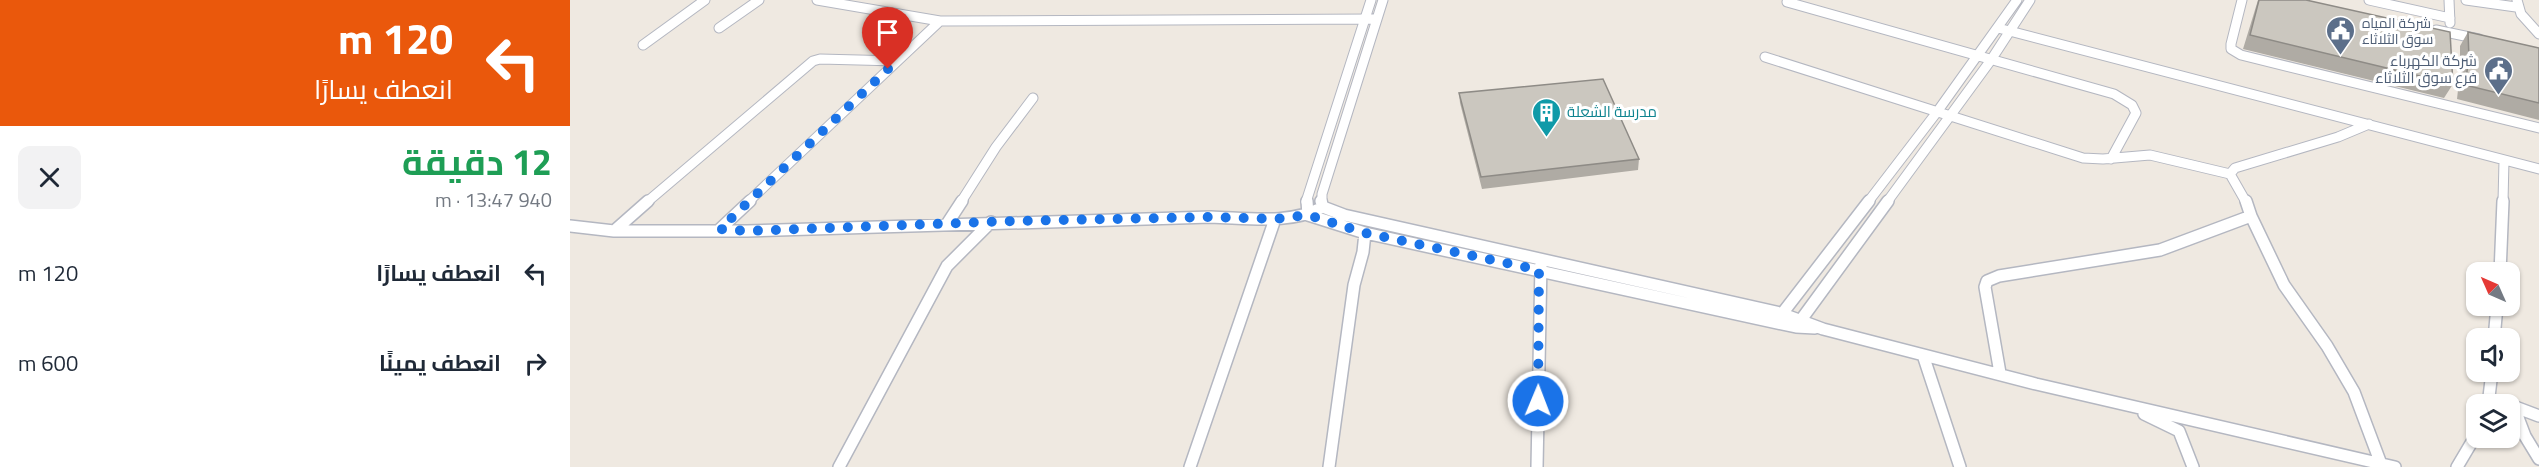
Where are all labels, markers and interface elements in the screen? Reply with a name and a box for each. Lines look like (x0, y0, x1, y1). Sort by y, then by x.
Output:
text: 120 m (338, 6, 453, 70)
pin (862, 7, 913, 69)
place label: شركة المياه سوق الثلاثاء (2362, 12, 2433, 49)
public building icon: شركة المياه سوق الثلاثاء (2325, 15, 2357, 57)
icon: arrive (871, 16, 904, 49)
icon: left (474, 24, 552, 102)
place label: شركة الكهرباء فرع سوق الثلاثاء (2375, 49, 2477, 89)
public building icon: شركة الكهرباء فرع سوق الثلاثاء (2482, 54, 2514, 96)
text: انعطف يسارًا (314, 68, 453, 109)
building icon: مدرسة الشعلة (1530, 96, 1562, 138)
place label: مدرسة الشعلة (1567, 100, 1657, 123)
text: 12 دقيقة (402, 134, 552, 189)
button: close (18, 146, 81, 209)
text: 940 m · 13:47 (435, 184, 552, 215)
text: 120 m (18, 256, 78, 290)
text: انعطف يسارًا (376, 256, 501, 290)
icon: left (519, 257, 552, 290)
north arrow (2466, 262, 2520, 316)
map controls (2466, 262, 2520, 448)
button: sound (2466, 328, 2520, 382)
text: 600 m (18, 346, 78, 380)
text: انعطف يمينًا (379, 346, 501, 380)
icon: right (519, 347, 552, 380)
position arrow (1506, 369, 1570, 433)
button: layers (2466, 394, 2520, 448)

